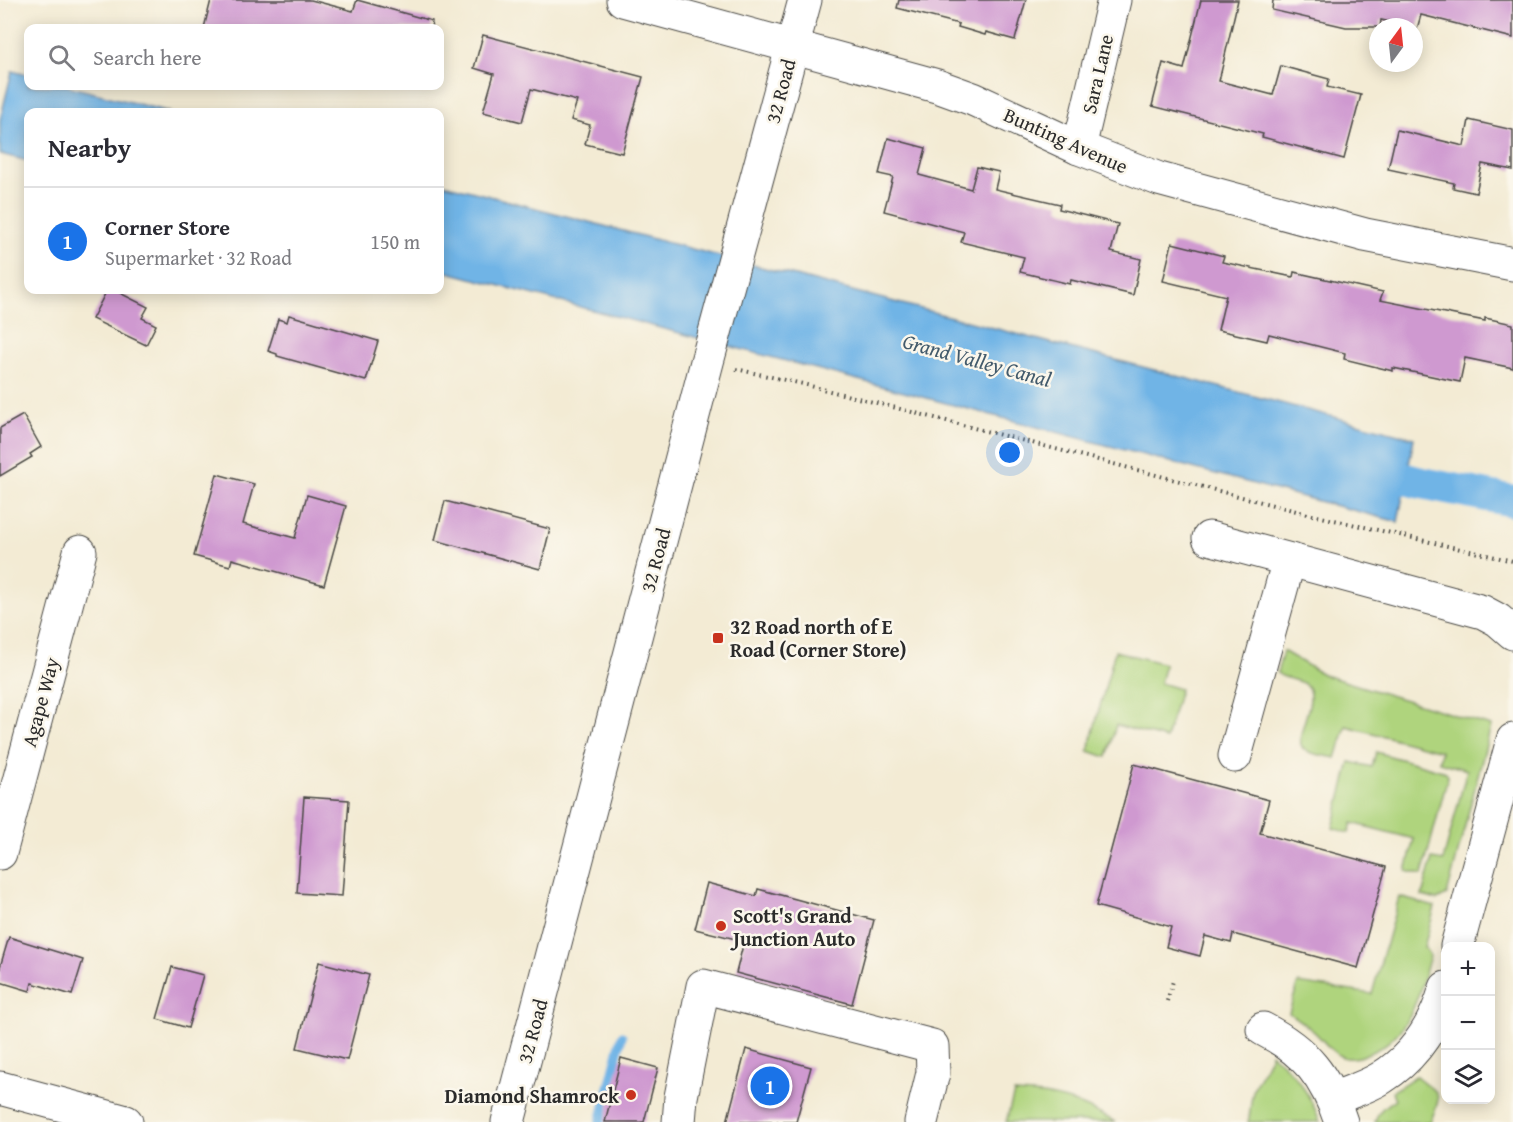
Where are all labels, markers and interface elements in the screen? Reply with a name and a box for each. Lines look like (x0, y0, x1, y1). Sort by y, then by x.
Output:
north arrow (1369, 18, 1423, 72)
search box (24, 24, 444, 90)
street label: Sara Lane (1074, 31, 1120, 117)
icon: search (45, 41, 78, 74)
text: Search here (93, 41, 202, 73)
street label: 32 Road (758, 55, 803, 126)
street label: Bunting Avenue (999, 100, 1133, 180)
text: Nearby (48, 128, 131, 167)
text: Corner Store (105, 211, 230, 243)
text: 1 (62, 227, 73, 256)
text: 150 m (370, 227, 420, 256)
text: Supermarket · 32 Road (105, 243, 292, 272)
water label: Grand Valley Canal (899, 325, 1055, 395)
your location (995, 438, 1024, 467)
street label: 32 Road (633, 524, 678, 595)
place label: 32 Road north of E Road (Corner Store) (730, 612, 906, 664)
marker: 32 Road north of E Road (Corner Store) (711, 631, 725, 645)
street label: Agape Way (14, 654, 66, 750)
place label: Scott's Grand Junction Auto (730, 901, 856, 953)
marker: Scott's Grand Junction Auto (714, 919, 728, 933)
map controls (1441, 942, 1495, 1104)
button: + (1441, 942, 1495, 996)
street label: 32 Road (510, 995, 555, 1066)
button: − (1441, 996, 1495, 1050)
button: layers (1441, 1050, 1495, 1104)
pin: 1 (750, 1064, 790, 1108)
place label: Diamond Shamrock (445, 1081, 620, 1110)
marker: Diamond Shamrock (624, 1088, 638, 1102)

